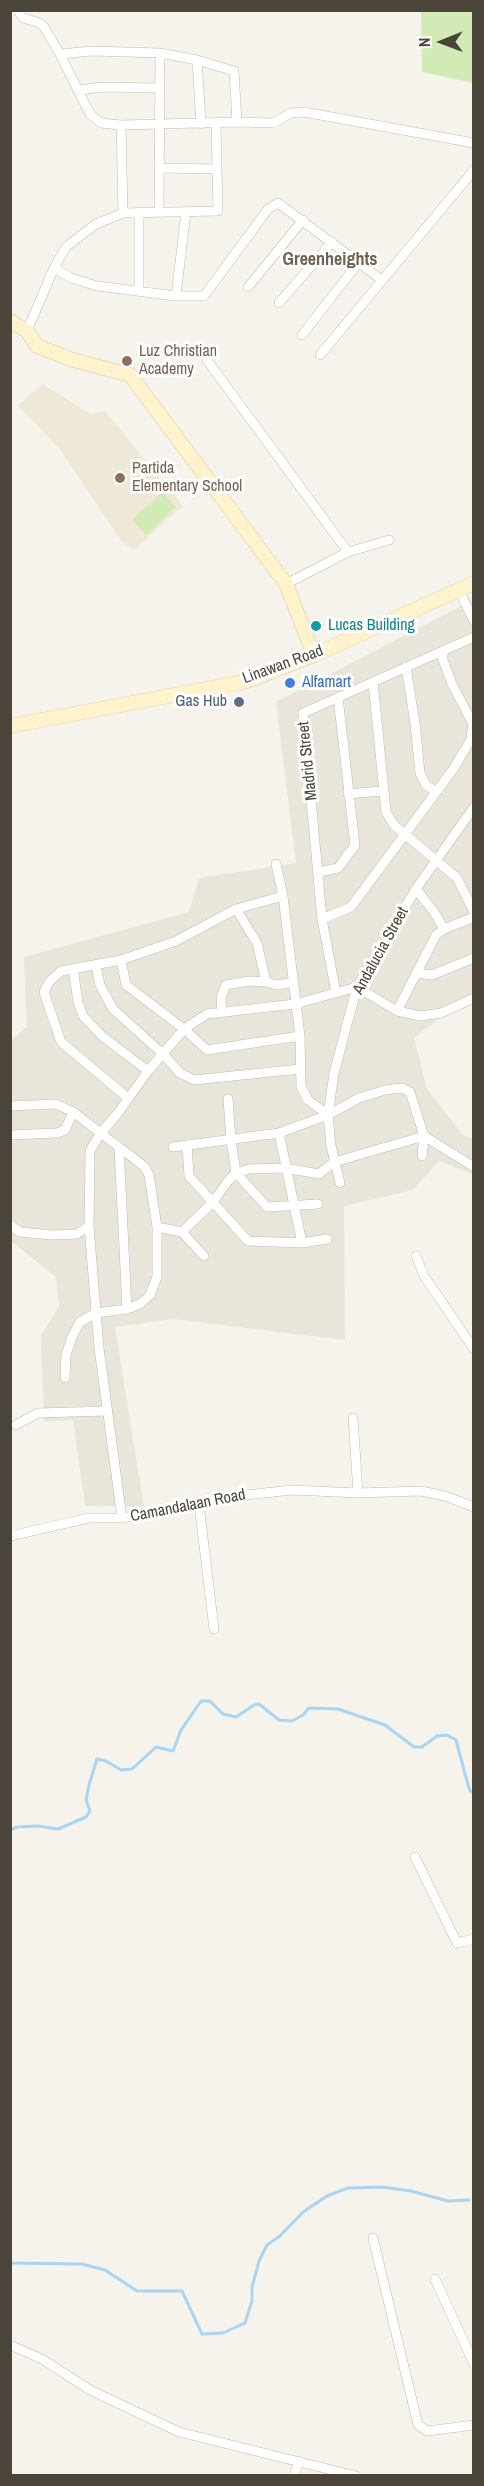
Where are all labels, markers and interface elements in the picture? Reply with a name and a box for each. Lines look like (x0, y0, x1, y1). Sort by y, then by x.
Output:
north arrow (412, 12, 472, 72)
text: N (413, 37, 435, 47)
district label: Greenheights (282, 249, 378, 271)
place label: Luz Christian Academy (139, 342, 217, 380)
marker: Luz Christian Academy (120, 354, 134, 368)
place label: Partida Elementary School (132, 459, 242, 497)
marker: Partida Elementary School (113, 471, 127, 485)
place label: Lucas Building (328, 616, 415, 636)
marker: Lucas Building (309, 619, 323, 633)
street label: Linawan Road (240, 642, 326, 688)
place label: Alfamart (302, 673, 351, 693)
marker: Alfamart (283, 676, 297, 690)
place label: Gas Hub (175, 692, 227, 712)
marker: Gas Hub (232, 695, 246, 709)
street label: Madrid Street (294, 720, 322, 802)
street label: Andalucia Street (349, 904, 413, 998)
street label: Camandalaan Road (129, 1485, 247, 1527)

